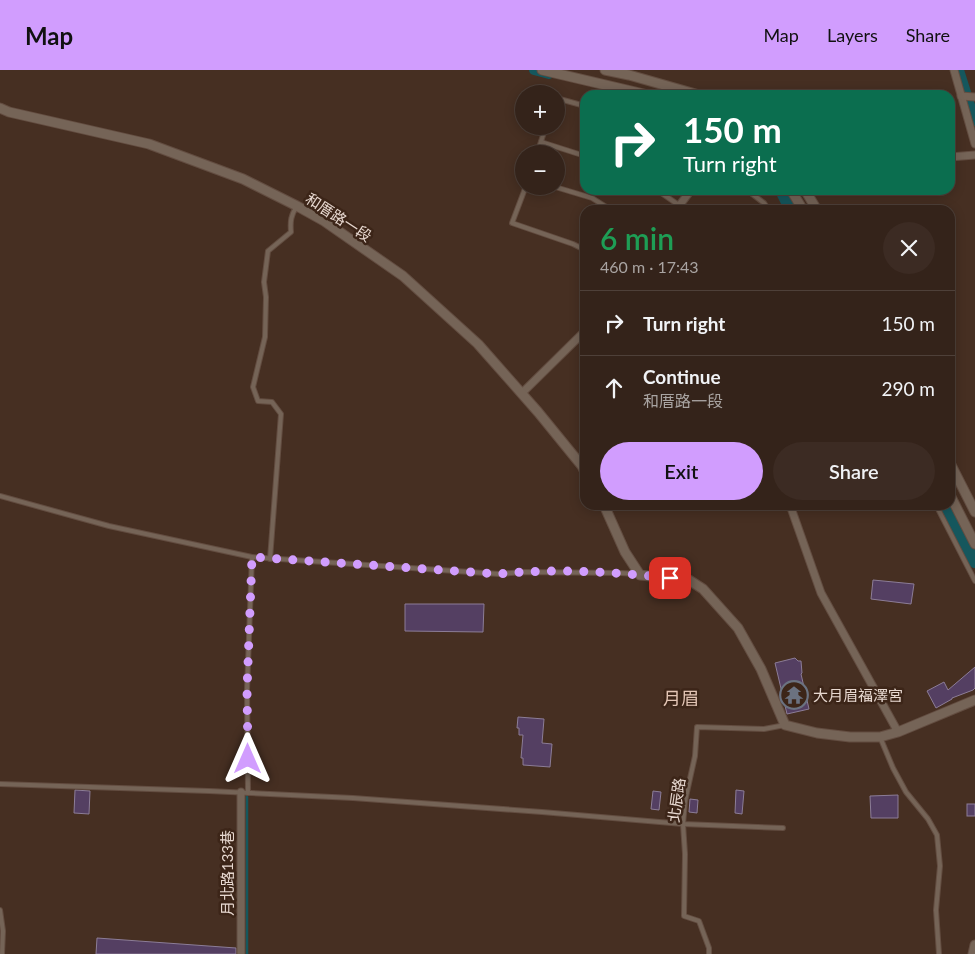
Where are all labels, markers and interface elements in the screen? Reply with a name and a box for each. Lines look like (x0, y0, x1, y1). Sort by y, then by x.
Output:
text: Map (25, 21, 73, 50)
text: Map (763, 24, 799, 46)
text: Layers (827, 24, 878, 46)
text: Share (906, 24, 950, 46)
map controls (515, 85, 565, 195)
button: + (515, 85, 565, 135)
text: 150 m (683, 108, 782, 150)
icon: right (600, 110, 665, 175)
button: − (515, 145, 565, 195)
text: Turn right (683, 150, 777, 177)
street label: 和厝路一段 (303, 189, 375, 245)
text: 6 min (600, 220, 674, 256)
button: close (883, 222, 935, 274)
text: 460 m · 17:43 (600, 257, 699, 276)
icon: right (600, 309, 628, 337)
text: Turn right (643, 312, 725, 335)
text: 150 m (881, 312, 935, 335)
text: Continue (643, 365, 721, 388)
icon: ahead (600, 374, 628, 402)
text: 290 m (881, 377, 935, 400)
text: 和厝路一段 (643, 391, 723, 410)
button: Exit (600, 442, 763, 500)
button: Share (773, 442, 935, 500)
pin (649, 557, 691, 599)
icon: arrive (656, 564, 684, 592)
temple icon: 大月眉福澤宮 (779, 680, 809, 710)
place label: 大月眉福澤宮 (813, 686, 903, 704)
district label: 月眉 (663, 687, 699, 709)
position arrow (221, 732, 273, 784)
street label: 北辰路 (664, 776, 688, 824)
street label: 月北路133巷 (218, 830, 236, 916)

